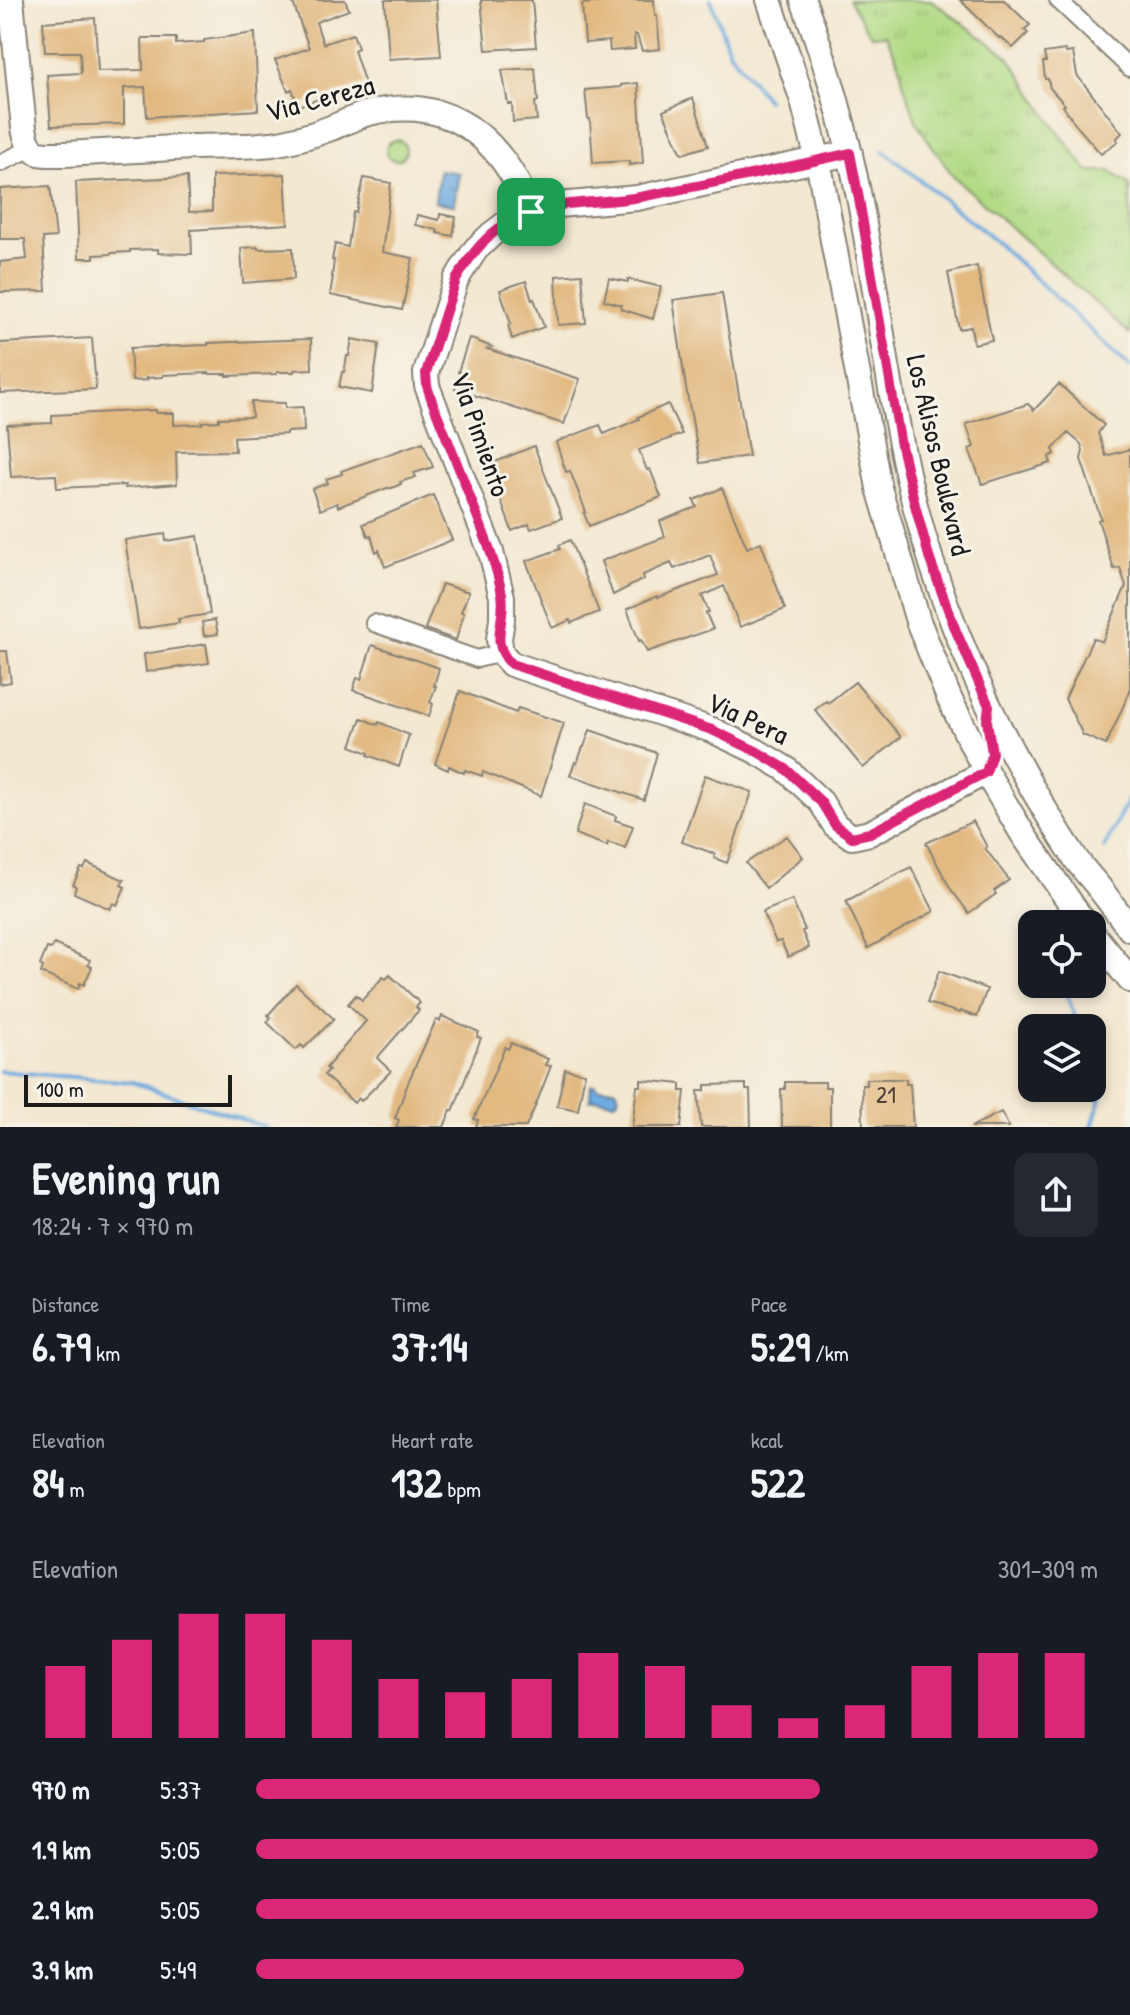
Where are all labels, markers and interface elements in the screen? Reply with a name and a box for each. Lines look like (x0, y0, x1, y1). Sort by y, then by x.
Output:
street label: Via Cereza (262, 65, 378, 131)
pin (497, 178, 565, 246)
icon: arrive (509, 190, 553, 234)
street label: Los Alisos Boulevard (897, 351, 981, 559)
street label: Via Pimiento (442, 367, 520, 501)
street label: Via Pera (701, 683, 795, 753)
map controls (1018, 910, 1106, 1102)
button: locate (1018, 910, 1106, 998)
button: layers (1018, 1014, 1106, 1102)
scale bar (24, 1071, 232, 1107)
text: 100 m (36, 1074, 84, 1104)
house number: 21 (876, 1078, 896, 1110)
text: Evening run (32, 1148, 220, 1208)
button: share (1014, 1153, 1098, 1237)
text: 18:24 · 7 × 970 m (32, 1208, 193, 1243)
text: Distance (32, 1289, 99, 1319)
text: Time (391, 1289, 430, 1319)
text: Pace (751, 1289, 787, 1319)
text: 6.79 (32, 1319, 91, 1373)
text: 37:14 (391, 1319, 468, 1373)
text: 5:29 (751, 1319, 810, 1373)
text: km (91, 1338, 120, 1368)
text: /km (810, 1338, 849, 1368)
text: Elevation (32, 1425, 105, 1455)
text: Heart rate (391, 1425, 474, 1455)
text: kcal (751, 1425, 783, 1455)
text: 84 (32, 1455, 64, 1509)
text: 132 (391, 1455, 443, 1509)
text: 522 (751, 1455, 805, 1509)
text: m (64, 1474, 84, 1504)
text: bpm (443, 1474, 481, 1504)
text: Elevation (32, 1551, 118, 1586)
text: 301–309 m (998, 1551, 1098, 1586)
text: 970 m (32, 1772, 90, 1807)
text: 5:37 (160, 1772, 202, 1807)
text: 1.9 km (32, 1832, 91, 1867)
text: 5:05 (160, 1832, 200, 1867)
text: 2.9 km (32, 1892, 94, 1927)
text: 5:05 (160, 1892, 200, 1927)
text: 3.9 km (32, 1952, 93, 1987)
text: 5:49 (160, 1952, 196, 1987)

